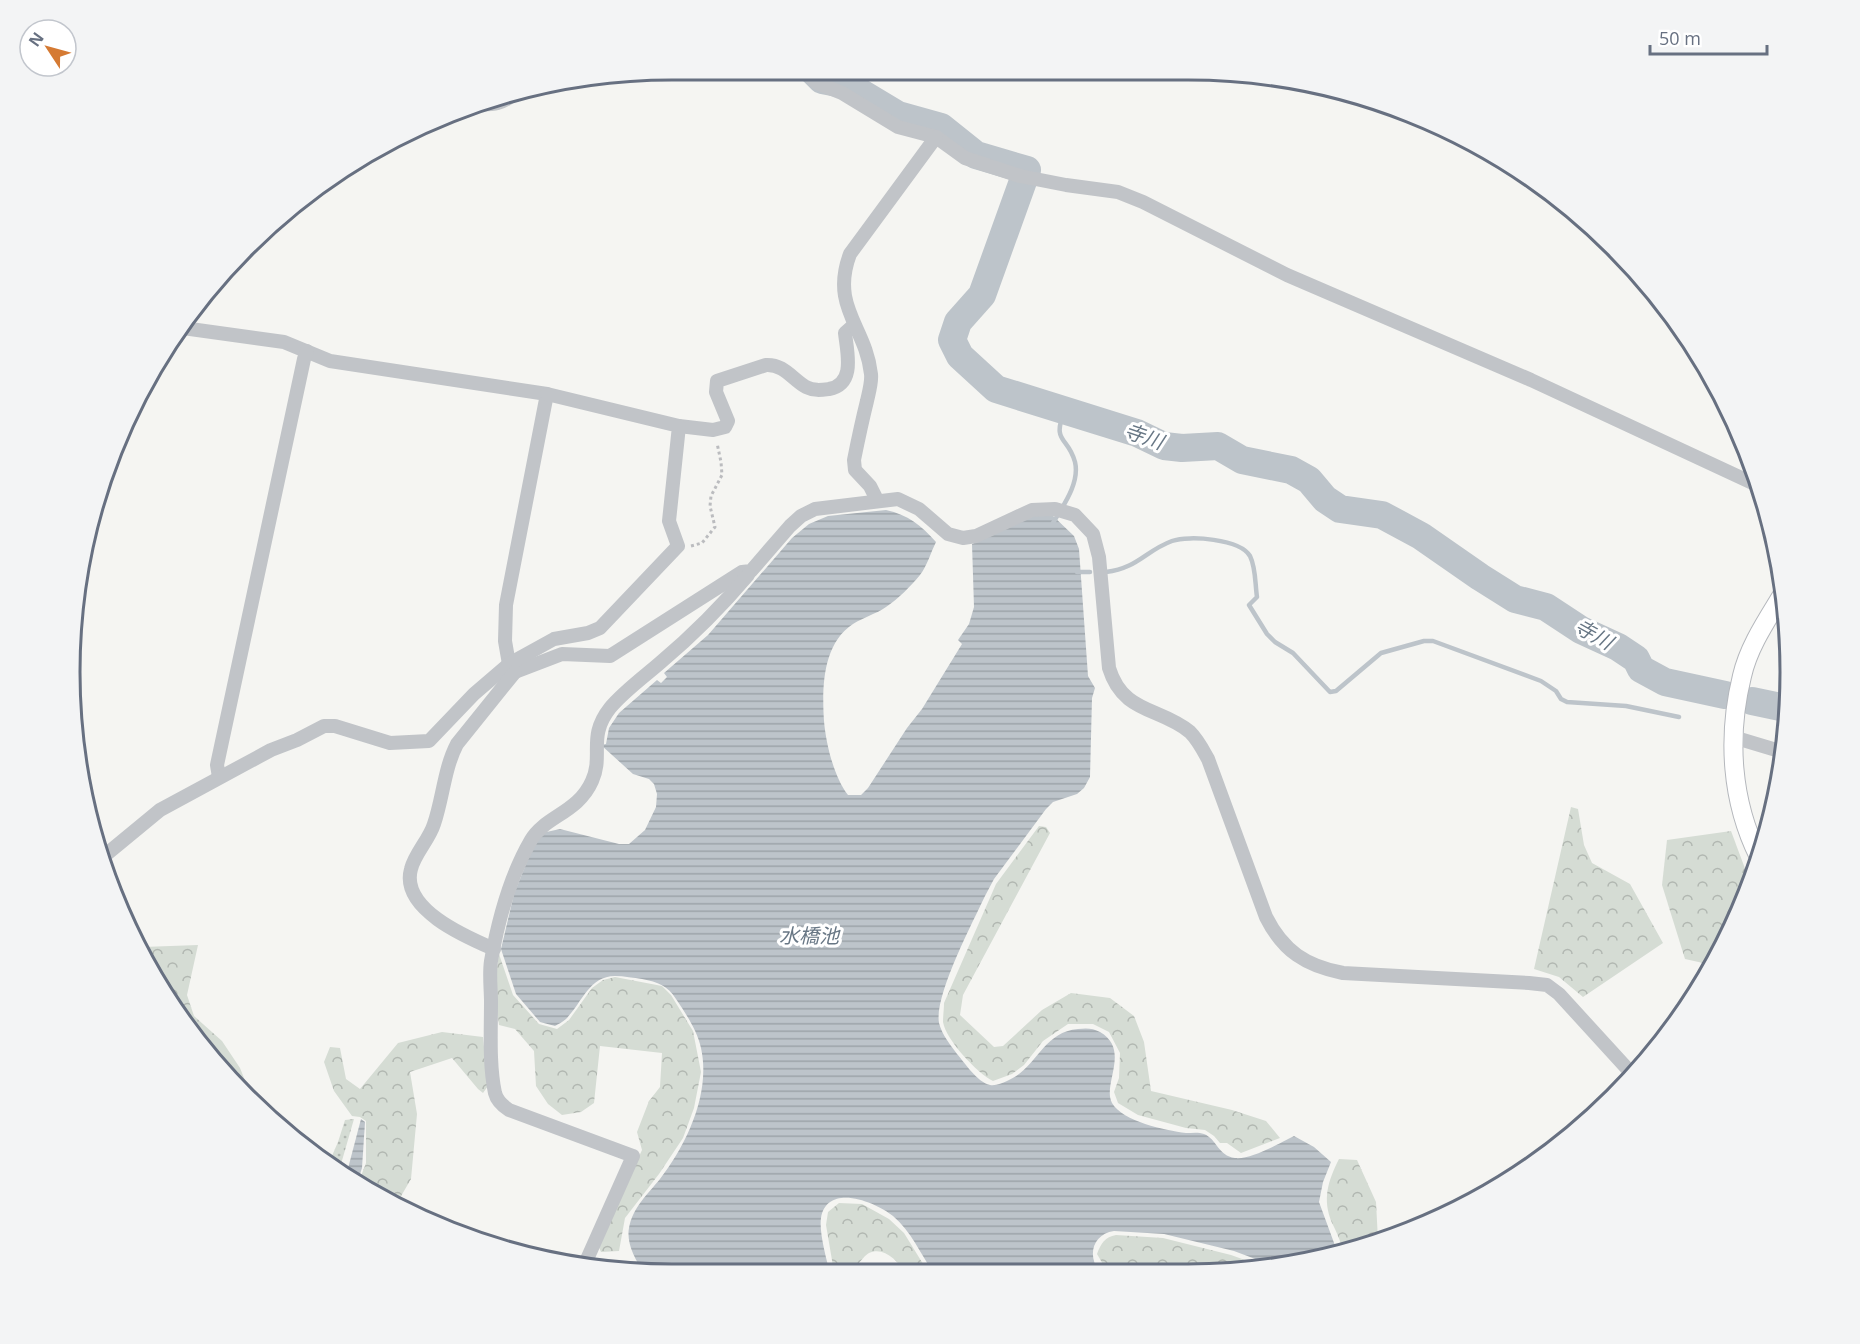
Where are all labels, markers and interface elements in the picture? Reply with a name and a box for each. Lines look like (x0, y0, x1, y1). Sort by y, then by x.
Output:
north arrow (18, 18, 78, 78)
scale bar (1650, 18, 1767, 56)
text: 50 m (1659, 26, 1701, 50)
text: N (23, 27, 49, 51)
water label: 寺川 (1121, 417, 1169, 456)
water label: 寺川 (1570, 612, 1620, 656)
water label: 水橋池 (779, 922, 841, 949)

